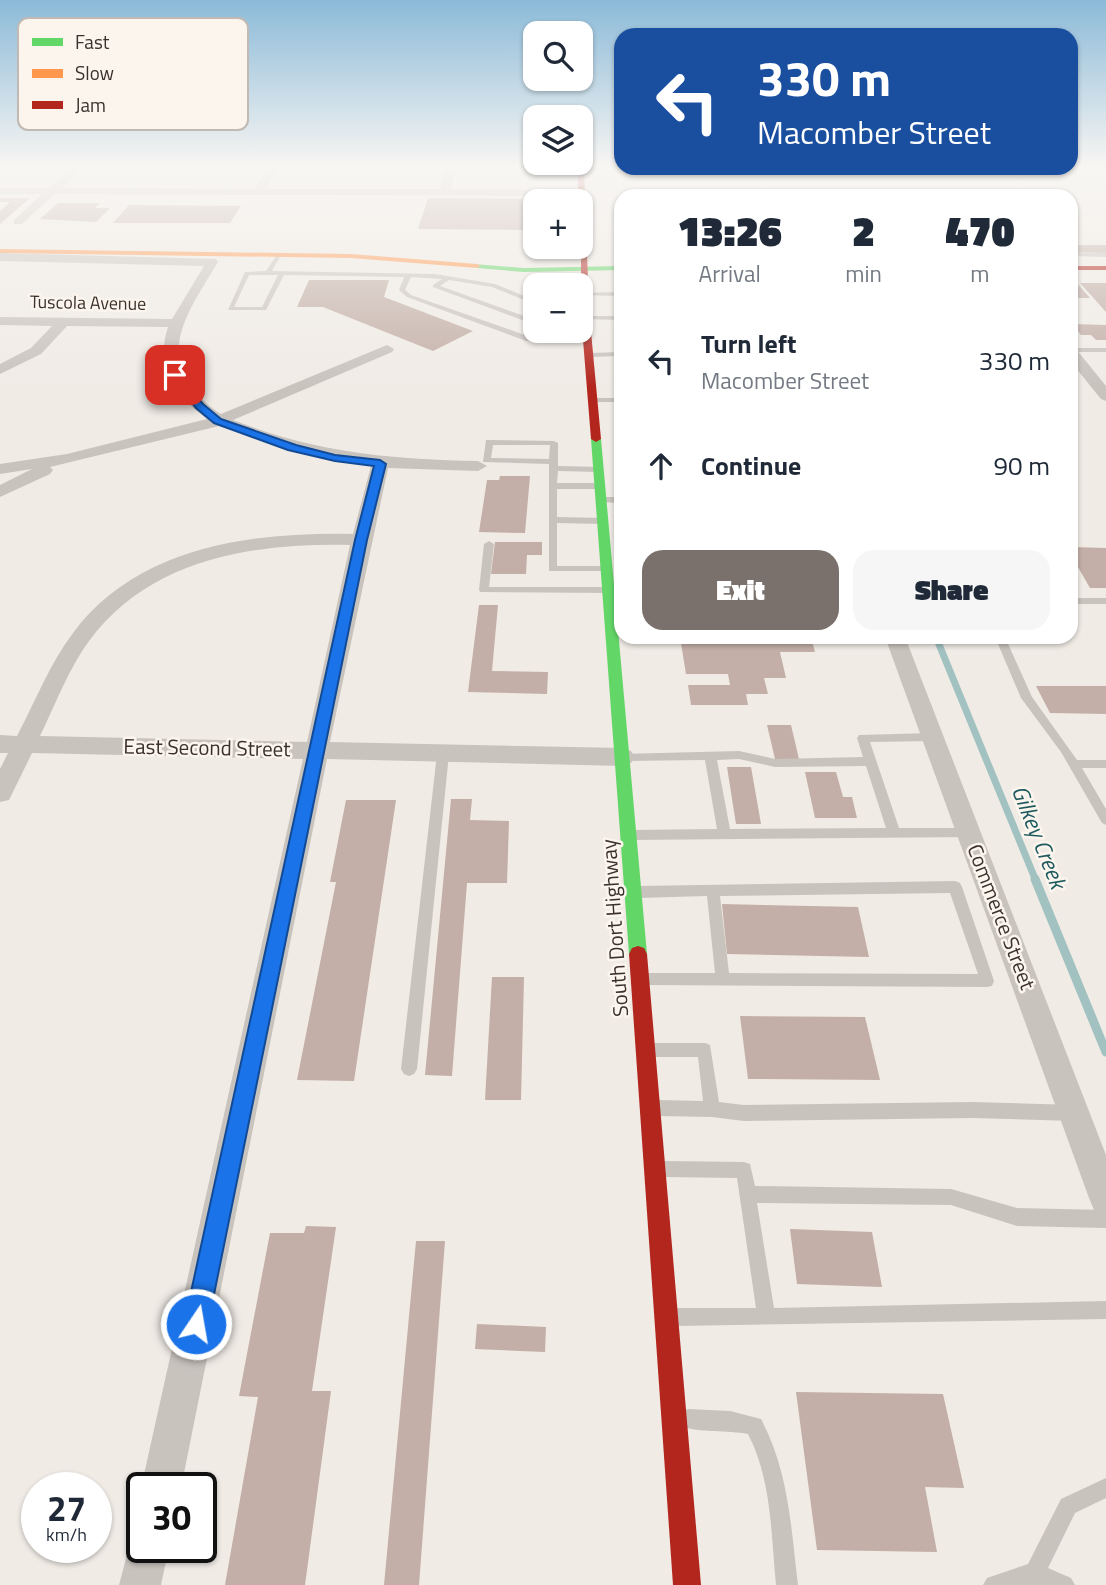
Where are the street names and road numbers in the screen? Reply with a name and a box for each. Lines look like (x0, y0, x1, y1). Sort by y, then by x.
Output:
street label: Tuscola Avenue (30, 288, 146, 317)
street label: East Second Street (123, 730, 291, 764)
street label: South Dort Highway (592, 838, 636, 1018)
street label: Commerce Street (959, 839, 1045, 995)

